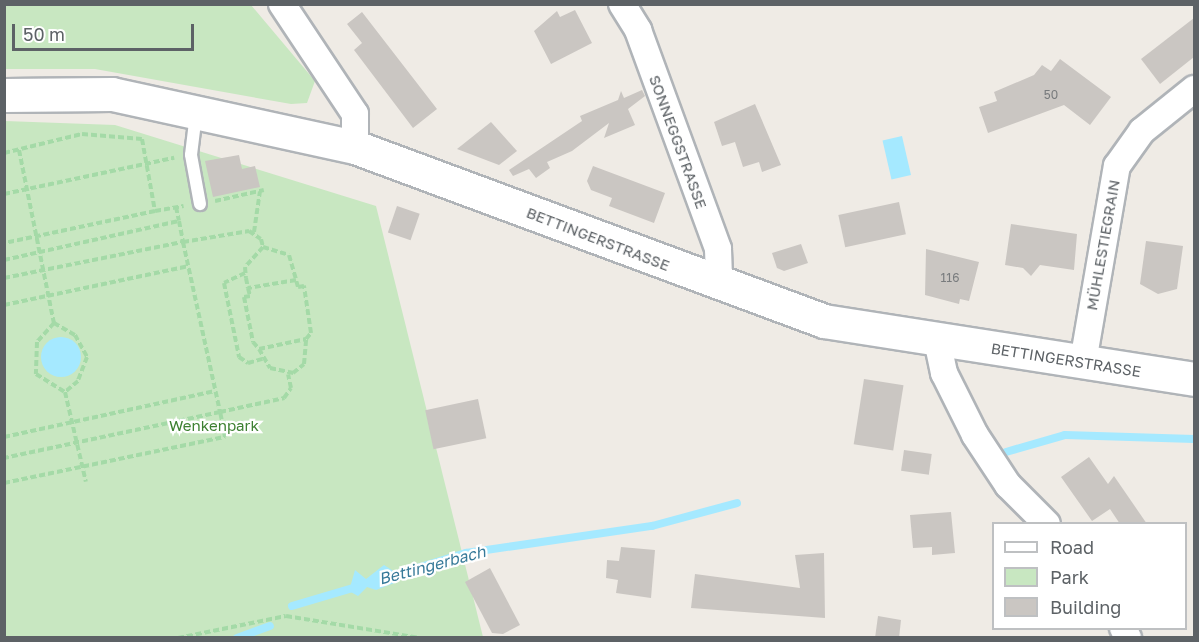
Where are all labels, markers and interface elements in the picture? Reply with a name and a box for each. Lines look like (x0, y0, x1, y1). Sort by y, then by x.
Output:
scale bar (15, 12, 196, 50)
text: 50 m (23, 23, 65, 45)
street label: SONNEGGSTRASSE (645, 73, 711, 211)
house number: 50 (1044, 88, 1058, 102)
street label: MÜHLESTIEGRAIN (1083, 178, 1123, 312)
street label: BETTINGERSTRASSE (524, 203, 672, 275)
house number: 116 (941, 271, 959, 285)
street label: BETTINGERSTRASSE (990, 339, 1142, 381)
park label: Wenkenpark (169, 417, 259, 435)
legend (992, 522, 1187, 630)
text: Road (1050, 536, 1094, 558)
water label: Bettingerbach (377, 542, 487, 588)
text: Park (1050, 566, 1089, 588)
text: Building (1050, 596, 1121, 618)

